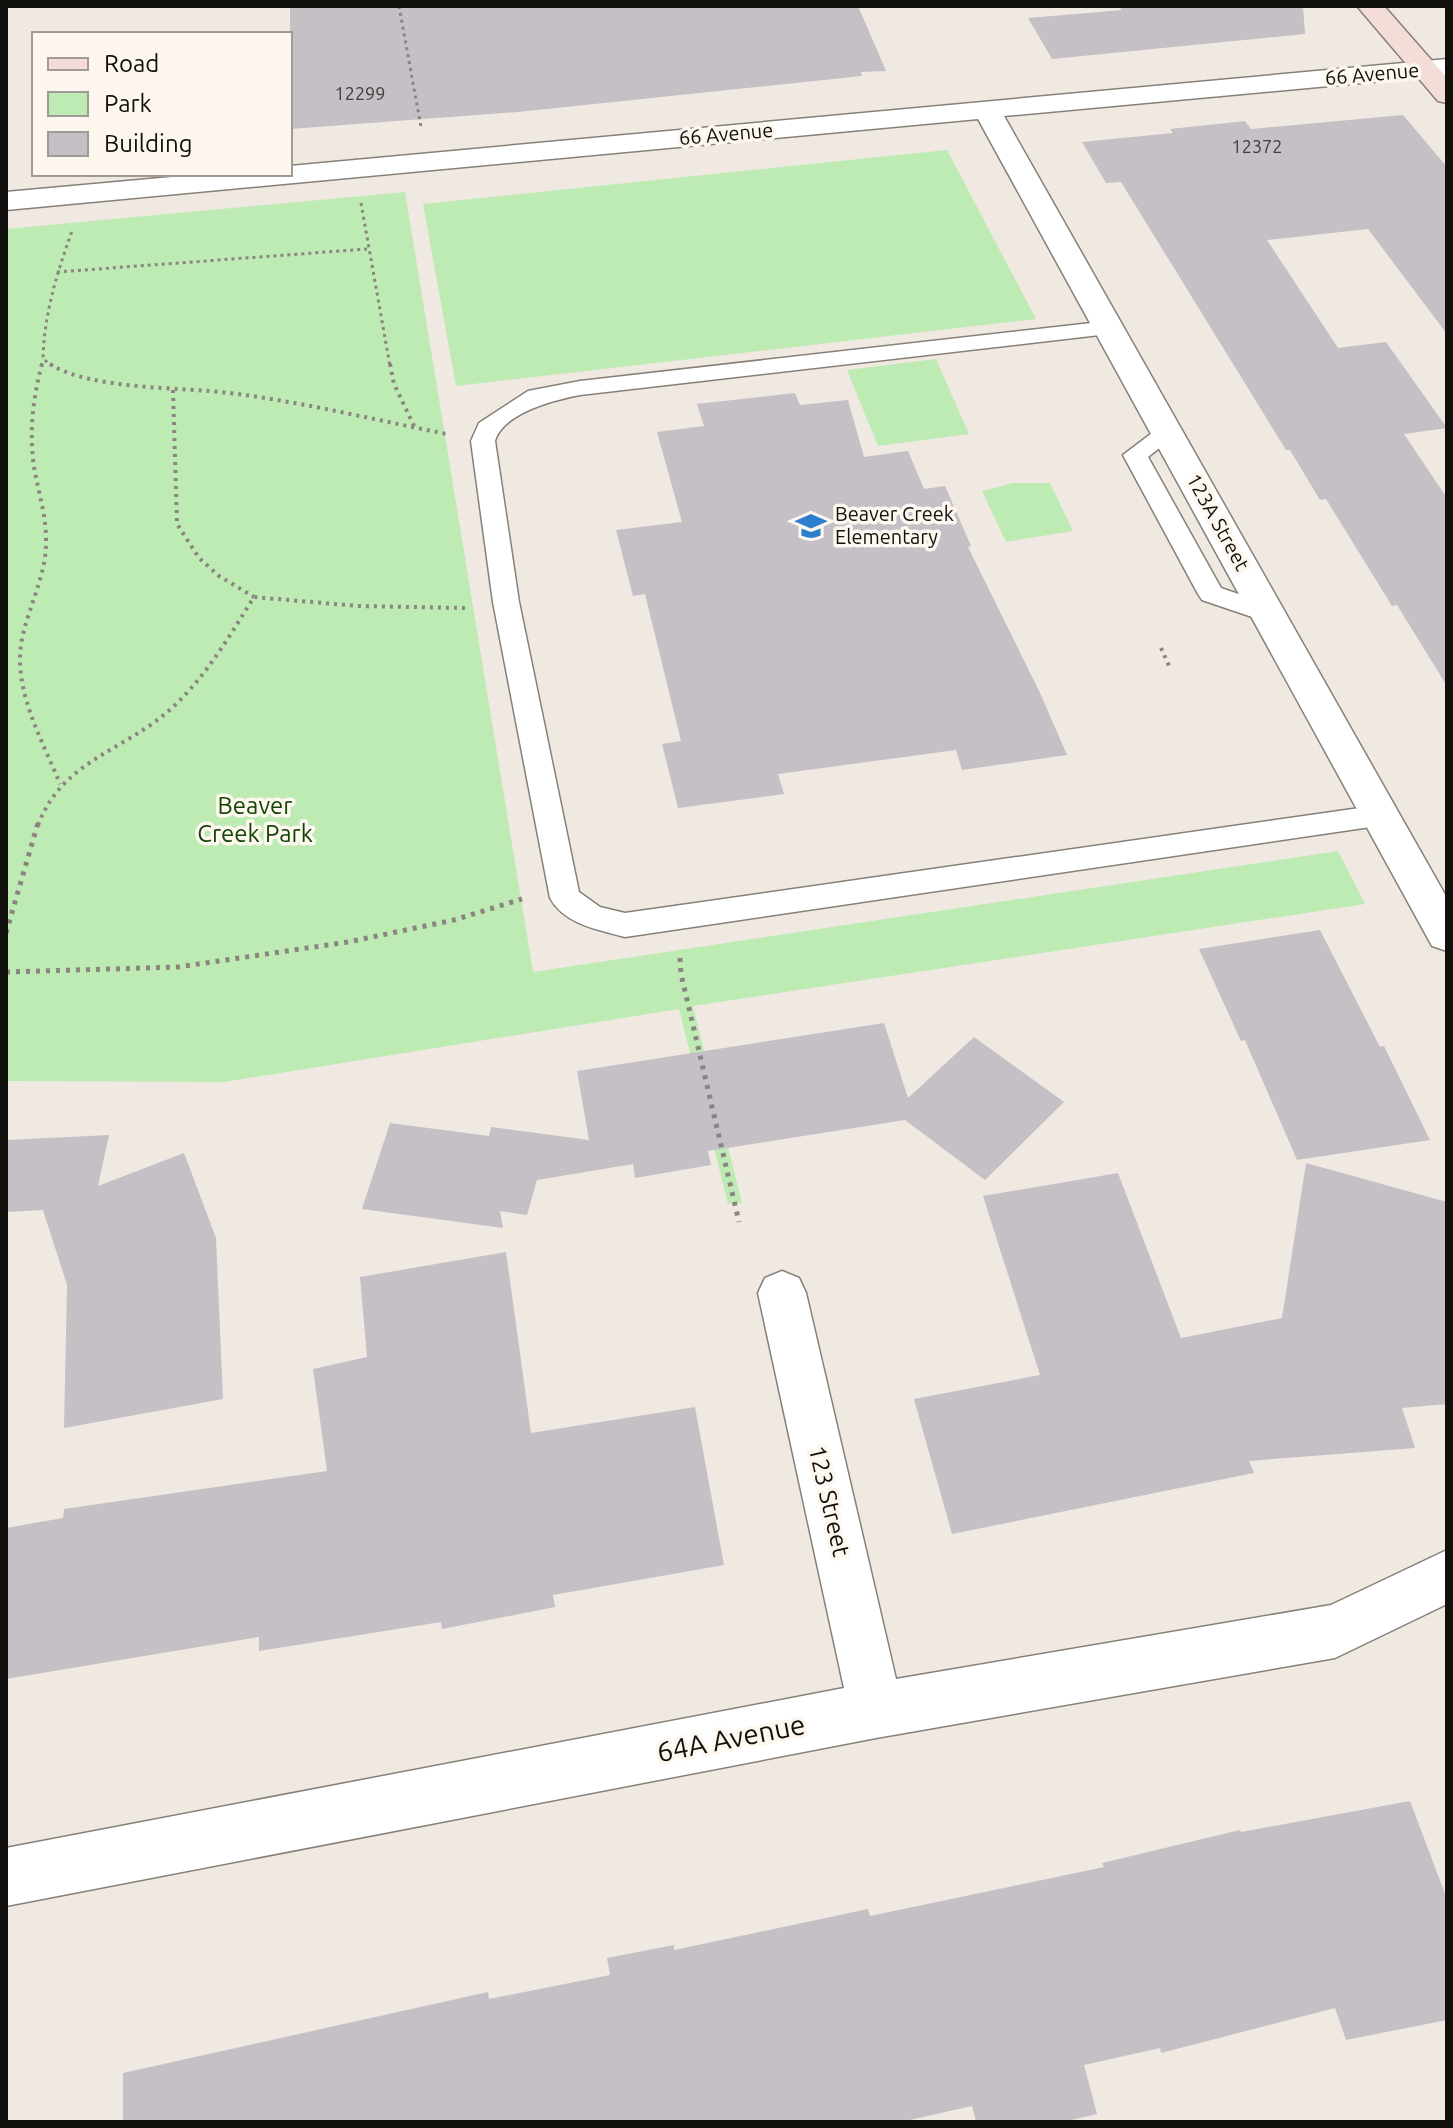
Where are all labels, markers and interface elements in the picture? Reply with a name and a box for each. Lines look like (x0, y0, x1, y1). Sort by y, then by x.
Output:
legend (32, 32, 292, 176)
text: Road (104, 50, 159, 77)
street label: 66 Avenue (1324, 58, 1420, 89)
house number: 12299 (335, 83, 385, 103)
text: Park (104, 90, 152, 117)
street label: 66 Avenue (678, 118, 774, 149)
text: Building (104, 130, 192, 157)
house number: 12372 (1232, 136, 1282, 156)
street label: 123A Street (1182, 469, 1255, 574)
place label: Beaver Creek Elementary (835, 502, 954, 548)
school or university icon: Beaver Creek Elementary (794, 509, 828, 543)
park label: Beaver Creek Park (197, 792, 313, 847)
street label: 123 Street (804, 1443, 855, 1560)
street label: 64A Avenue (654, 1708, 808, 1767)

